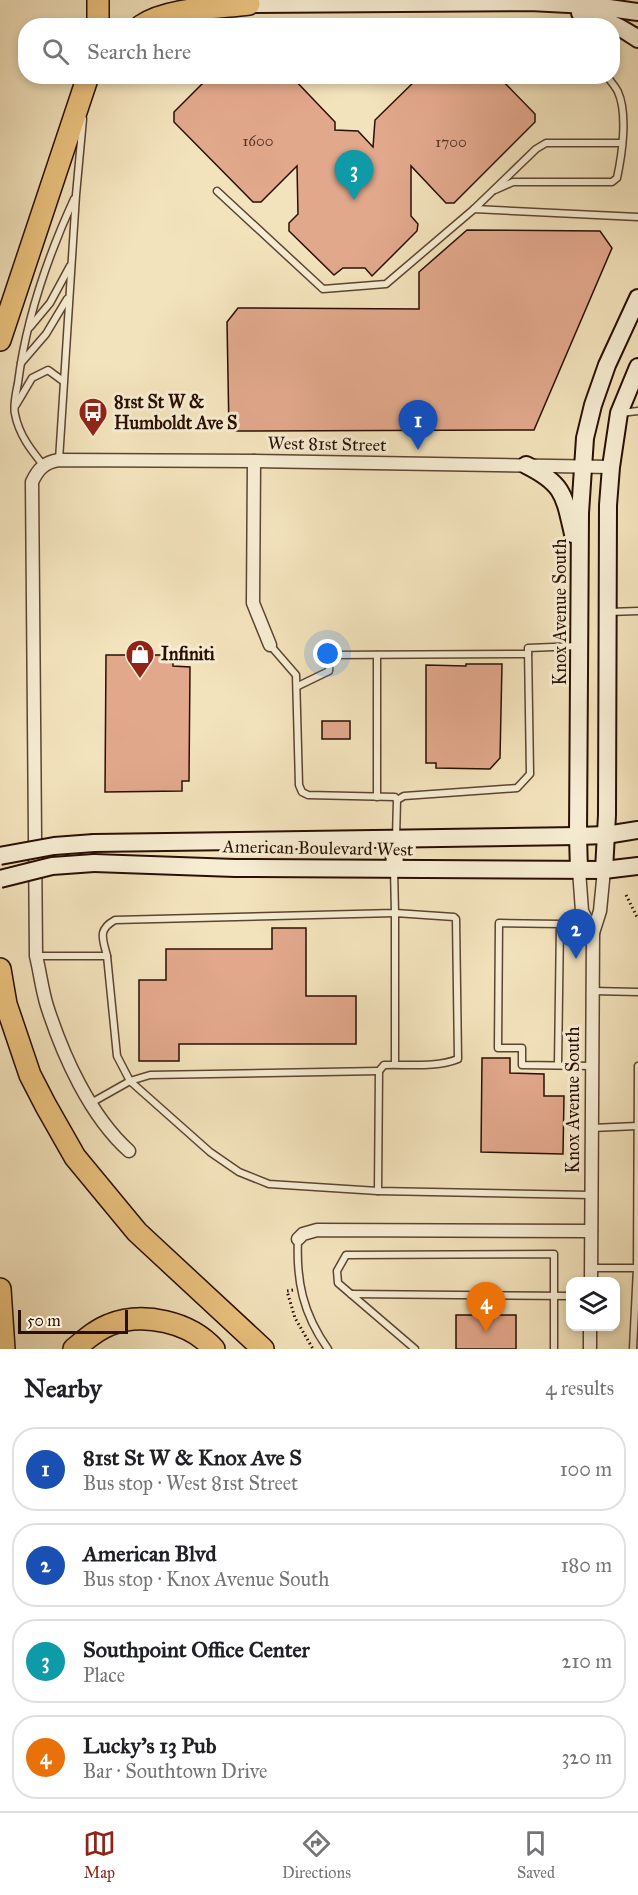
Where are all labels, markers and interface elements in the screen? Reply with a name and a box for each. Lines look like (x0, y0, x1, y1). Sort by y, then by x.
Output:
search box (18, 18, 620, 84)
icon: search (39, 35, 72, 68)
text: Search here (87, 38, 191, 65)
house number: 1600 (242, 132, 274, 150)
house number: 1700 (435, 133, 467, 151)
pin: 3 (334, 150, 374, 200)
place label: 81st St W & Humboldt Ave S (114, 391, 237, 434)
bus stop icon: 81st St W & Humboldt Ave S (77, 396, 109, 438)
pin: 1 (398, 400, 438, 450)
street label: West 81st Street (267, 432, 387, 456)
street label: Knox Avenue South (549, 539, 571, 685)
shop icon: Infiniti (124, 638, 156, 680)
your location (313, 639, 342, 668)
place label: Infiniti (161, 643, 216, 665)
street label: American Boulevard West (222, 835, 414, 861)
pin: 2 (556, 910, 596, 959)
street label: Knox Avenue South (562, 1027, 584, 1173)
map controls (566, 1277, 620, 1331)
button: layers (566, 1277, 620, 1331)
pin: 4 (466, 1282, 506, 1332)
scale bar (18, 1307, 128, 1334)
text: 50 m (27, 1311, 61, 1330)
text: Nearby (24, 1372, 102, 1404)
text: 4 results (545, 1376, 614, 1400)
text: 81st St W & Knox Ave S (83, 1444, 302, 1471)
text: 1 (42, 1457, 49, 1481)
text: 100 m (560, 1457, 612, 1481)
text: Bus stop · West 81st Street (83, 1471, 298, 1495)
text: American Blvd (83, 1540, 216, 1567)
text: 2 (41, 1553, 50, 1577)
text: 180 m (561, 1553, 612, 1577)
text: Bus stop · Knox Avenue South (83, 1567, 329, 1591)
text: Southpoint Office Center (83, 1636, 310, 1663)
text: 3 (42, 1649, 50, 1673)
text: 210 m (562, 1649, 612, 1673)
text: Place (83, 1663, 125, 1687)
text: Lucky's 13 Pub (83, 1732, 217, 1759)
text: 4 (40, 1745, 51, 1769)
text: 320 m (561, 1745, 612, 1769)
text: Bar · Southtown Drive (83, 1759, 267, 1783)
tab: Map (83, 1827, 116, 1882)
tab: Directions (282, 1827, 351, 1882)
tab: Saved (517, 1827, 555, 1882)

